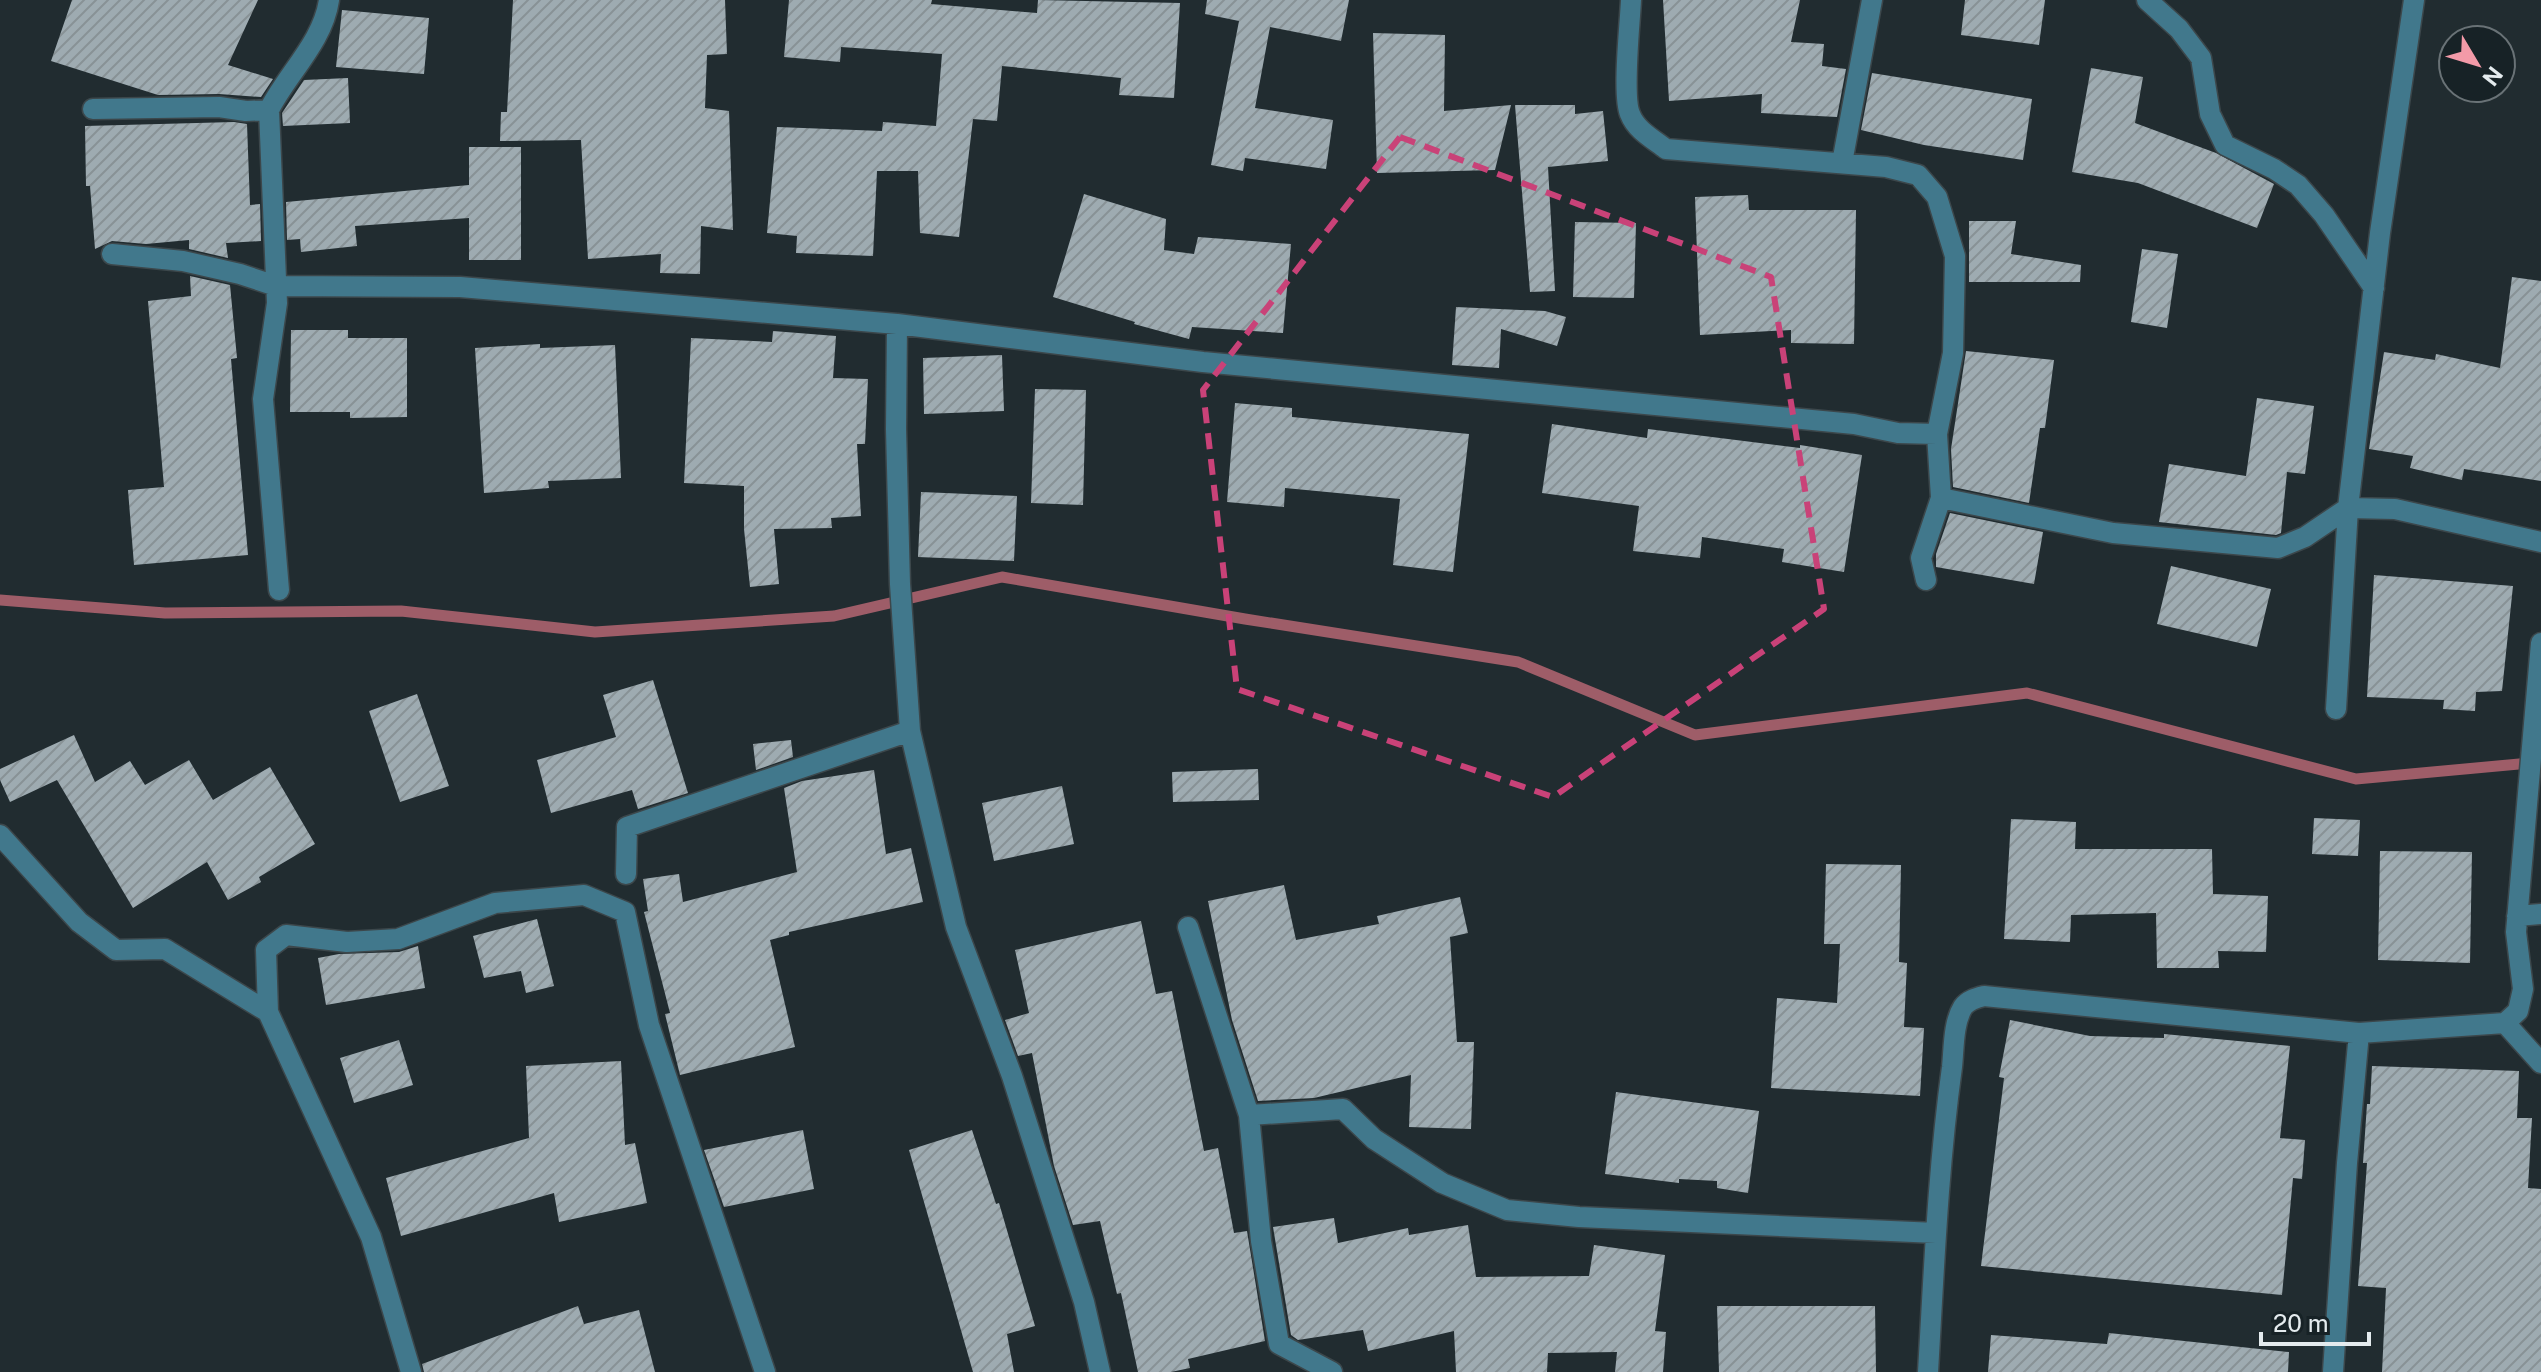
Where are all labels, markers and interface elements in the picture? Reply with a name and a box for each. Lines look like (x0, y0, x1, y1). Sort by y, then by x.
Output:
north arrow (2437, 24, 2517, 104)
text: N (2477, 62, 2508, 91)
scale bar (2261, 1296, 2369, 1346)
text: 20 m (2273, 1309, 2329, 1337)

